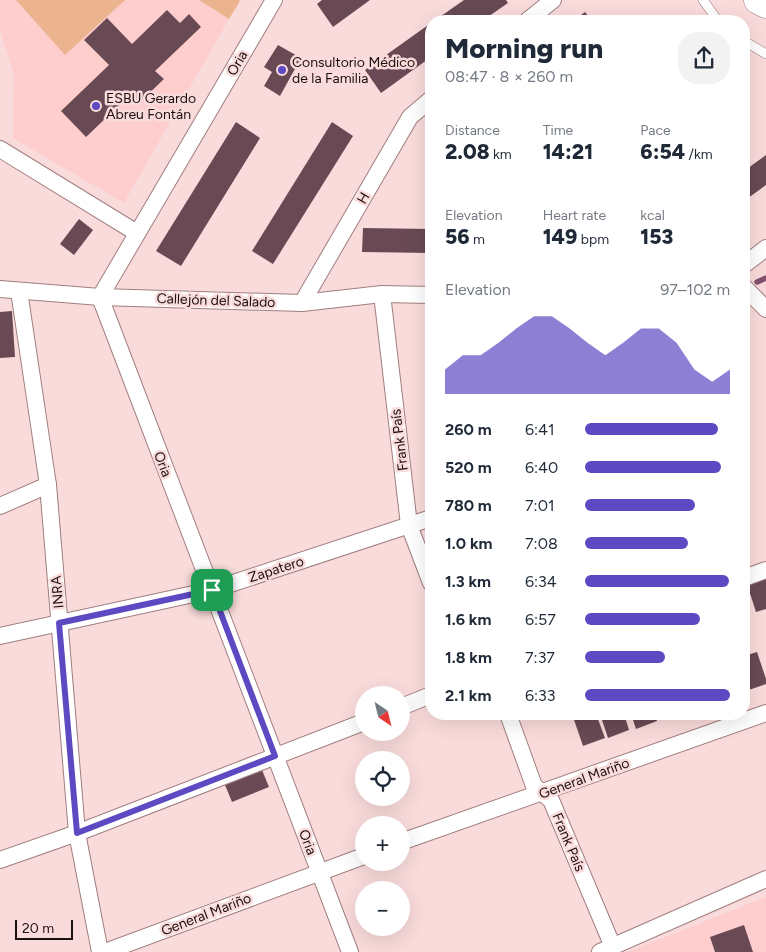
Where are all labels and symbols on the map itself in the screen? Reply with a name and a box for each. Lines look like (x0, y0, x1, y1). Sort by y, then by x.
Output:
street label: Oria (224, 48, 251, 79)
place label: Consultorio Médico de la Familia (292, 54, 415, 87)
marker: Consultorio Médico de la Familia (276, 64, 288, 76)
place label: ESBU Gerardo Abreu Fontán (106, 90, 196, 123)
marker: ESBU Gerardo Abreu Fontán (90, 100, 102, 112)
street label: H (353, 189, 373, 207)
street label: Callejón del Salado (156, 290, 276, 311)
street label: Frank País (387, 408, 412, 472)
street label: Oria (150, 449, 175, 479)
street label: Zapatero (246, 553, 306, 586)
pin (191, 569, 233, 611)
street label: INRA (48, 574, 67, 609)
north arrow (355, 686, 410, 741)
street label: General Mariño (537, 754, 632, 803)
street label: Frank País (549, 810, 589, 874)
street label: Oria (295, 827, 320, 857)
street label: General Mariño (159, 890, 254, 939)
scale bar (15, 917, 72, 940)

